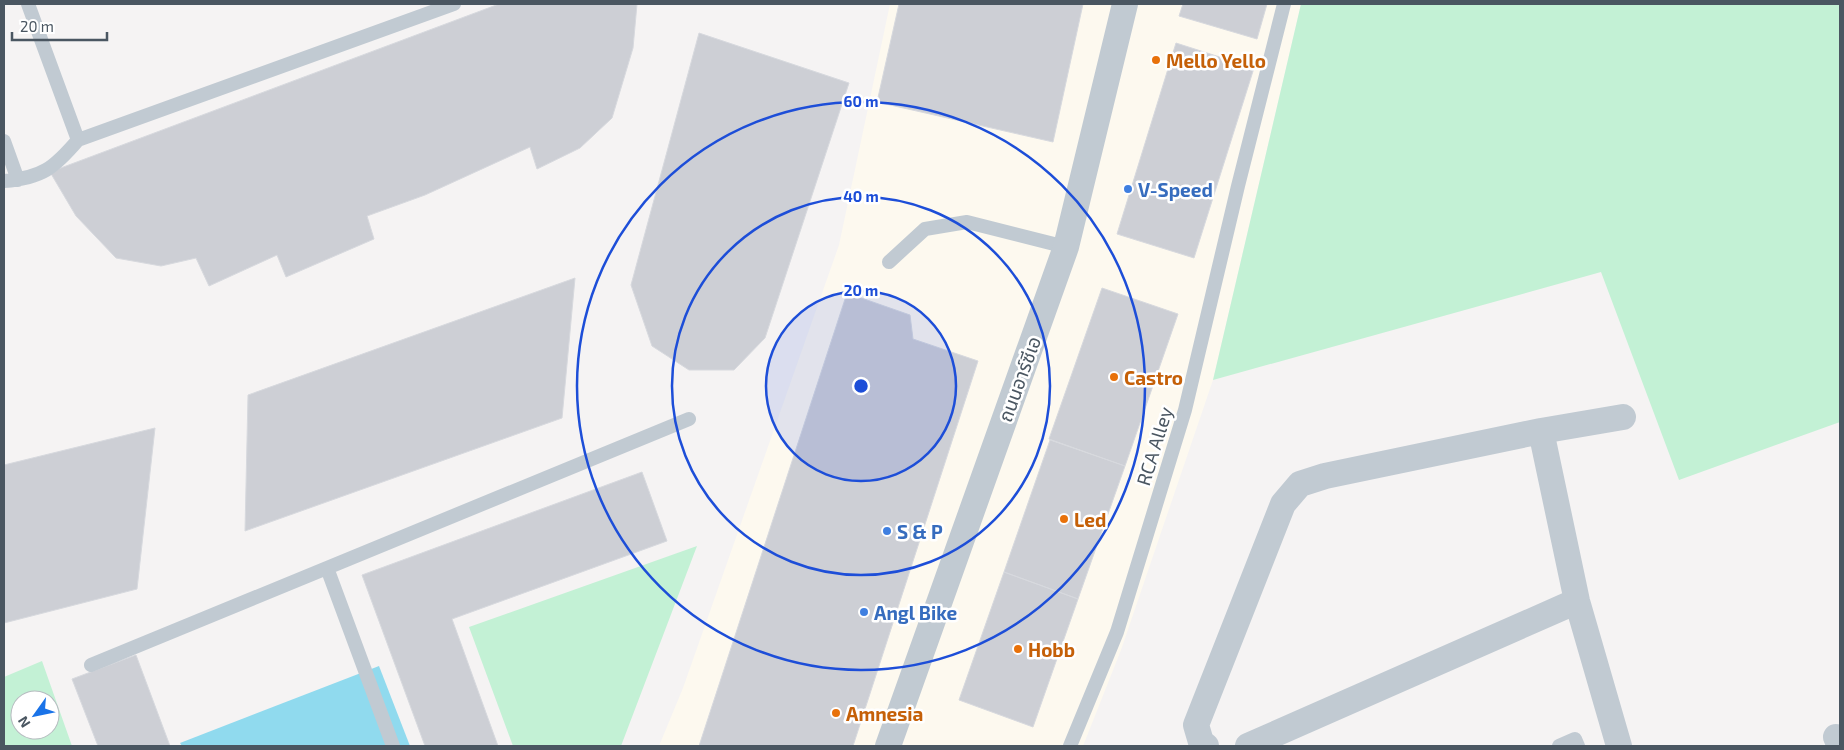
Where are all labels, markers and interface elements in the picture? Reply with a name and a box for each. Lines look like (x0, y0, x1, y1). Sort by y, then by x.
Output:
scale bar (12, 10, 108, 42)
text: 20 m (20, 17, 54, 35)
place label: Mello Yello (1166, 49, 1266, 72)
marker: Mello Yello (1150, 54, 1162, 66)
text: 60 m (844, 92, 878, 110)
place label: V-Speed (1138, 178, 1213, 201)
marker: V-Speed (1122, 183, 1134, 195)
text: 40 m (843, 187, 879, 205)
text: 20 m (844, 281, 878, 299)
street label: ถนนอาร์ซีเอ (993, 333, 1045, 425)
place label: Castro (1124, 366, 1183, 389)
marker: Castro (1108, 371, 1120, 383)
centre of rings (852, 377, 870, 395)
street label: RCA Alley (1131, 404, 1177, 488)
place label: Led (1074, 508, 1106, 531)
marker: Led (1058, 513, 1070, 525)
place label: S & P (897, 520, 943, 543)
marker: S & P (881, 525, 893, 537)
place label: Angl Bike (874, 601, 957, 624)
marker: Angl Bike (858, 606, 870, 618)
place label: Hobb (1028, 638, 1075, 661)
marker: Hobb (1012, 643, 1024, 655)
north arrow (10, 690, 60, 740)
place label: Amnesia (846, 702, 923, 725)
marker: Amnesia (830, 707, 842, 719)
text: N (14, 713, 34, 731)

